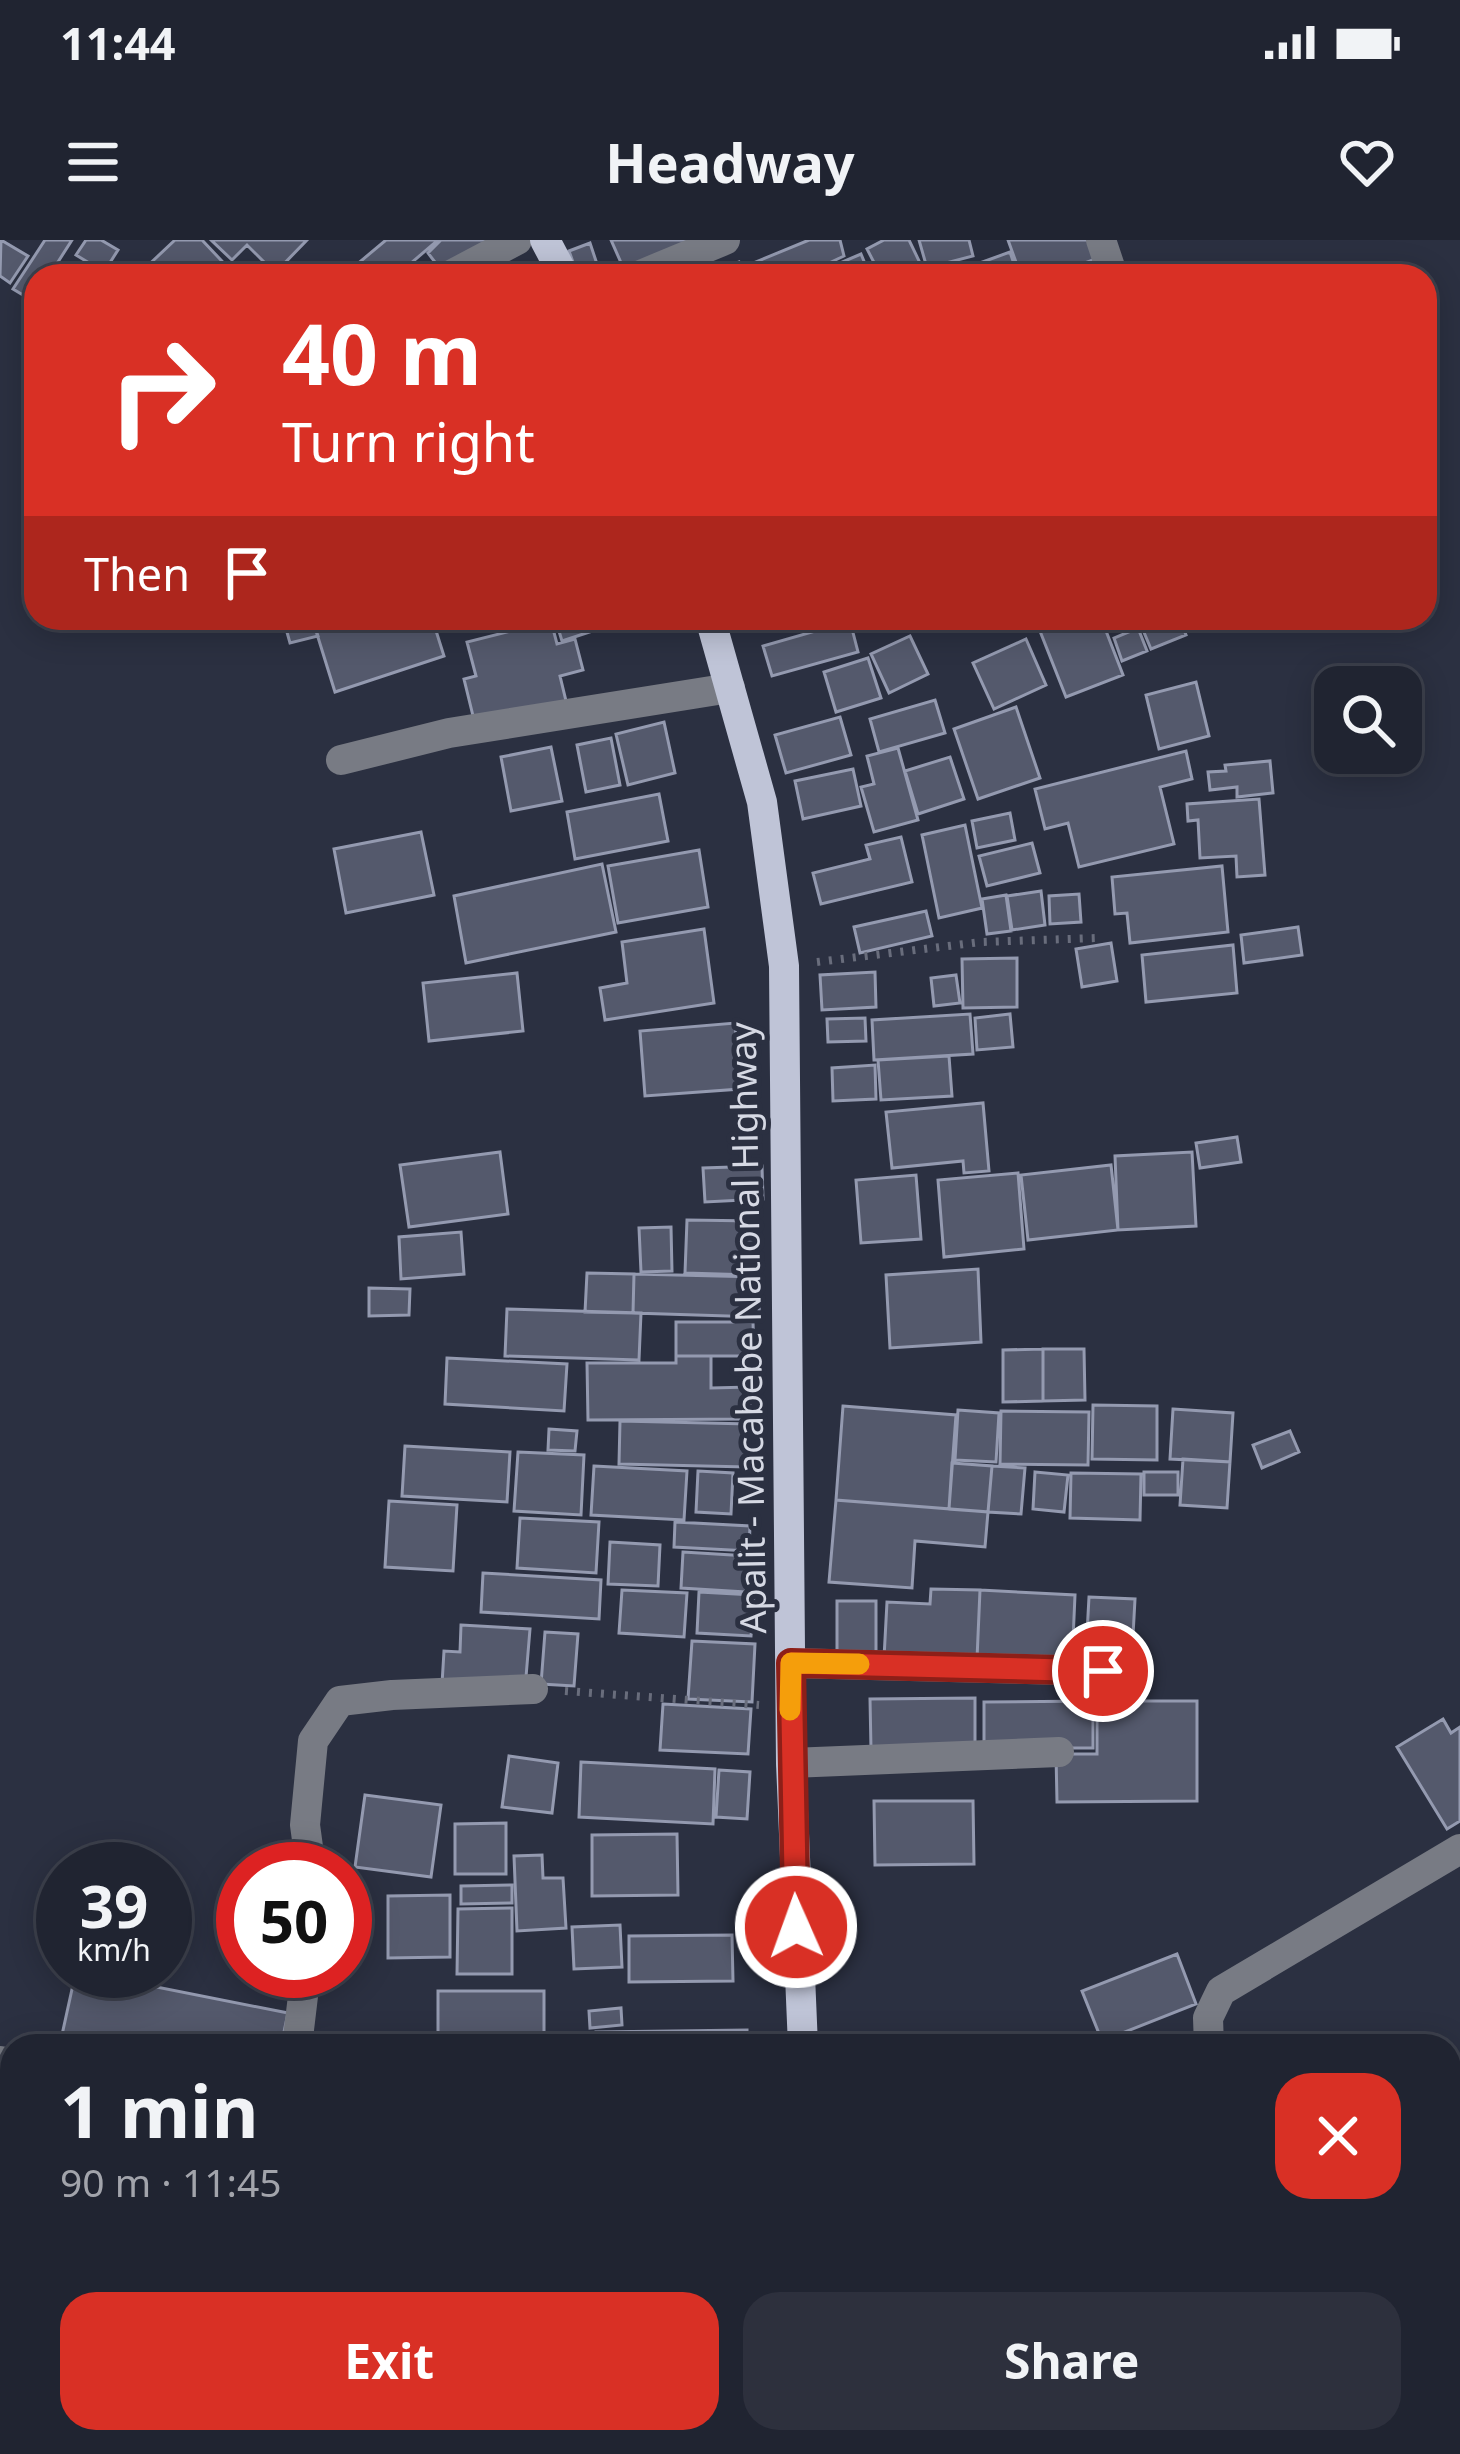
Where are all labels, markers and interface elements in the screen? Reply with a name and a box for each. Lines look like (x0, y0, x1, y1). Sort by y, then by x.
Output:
text: 11:44 (60, 12, 176, 73)
text: Headway (605, 125, 855, 199)
icon: menu (60, 129, 126, 195)
icon: heart (1334, 129, 1400, 195)
text: 40 m (282, 295, 482, 410)
icon: right (84, 312, 240, 468)
text: Turn right (282, 404, 535, 478)
icon: arrive (214, 540, 280, 606)
text: Then (84, 543, 190, 604)
map controls (1314, 666, 1422, 774)
button: search (1314, 666, 1422, 774)
street label: Apalit - Macabebe National Highway (718, 1021, 777, 1634)
pin (1052, 1620, 1154, 1722)
icon: arrive (1070, 1638, 1136, 1704)
speed limit sign: 50 (216, 1842, 372, 1998)
text: 39 (80, 1864, 148, 1946)
position arrow (733, 1864, 859, 1990)
text: km/h (77, 1929, 151, 1970)
text: 1 min (60, 2061, 258, 2159)
button: close (1275, 2073, 1401, 2199)
text: 90 m · 11:45 (60, 2155, 282, 2208)
button: Exit (60, 2292, 719, 2430)
button: Share (743, 2292, 1401, 2430)

